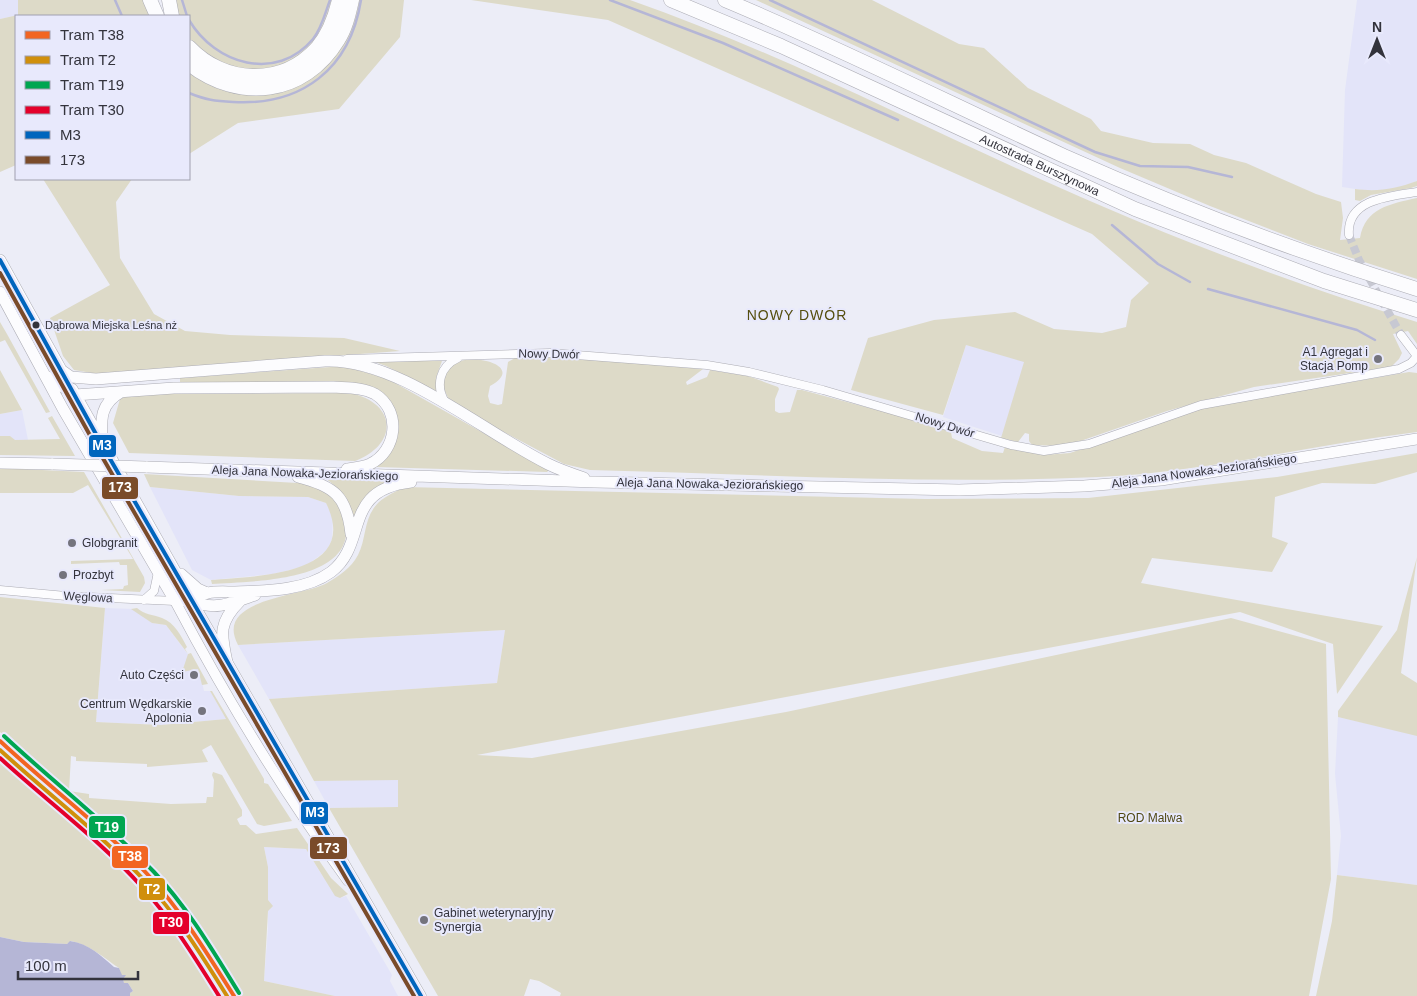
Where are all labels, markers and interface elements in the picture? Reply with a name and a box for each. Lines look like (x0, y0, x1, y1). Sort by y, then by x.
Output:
legend (15, 15, 190, 180)
north arrow (1352, 15, 1402, 65)
text: N (1372, 19, 1382, 35)
text: Tram T38 (60, 26, 124, 43)
text: Tram T2 (60, 51, 116, 68)
text: Tram T19 (60, 76, 124, 93)
text: Tram T30 (60, 101, 124, 118)
text: M3 (60, 126, 81, 143)
street label: Autostrada Bursztynowa (978, 132, 1102, 199)
text: 173 (60, 151, 85, 168)
district label: NOWY DWÓR (747, 307, 847, 323)
place label: Dąbrowa Miejska Leśna nż (45, 319, 177, 331)
marker: Dąbrowa Miejska Leśna nż (31, 320, 41, 330)
place label: A1 Agregat i Stacja Pomp (1300, 345, 1368, 373)
street label: Nowy Dwór (518, 346, 580, 362)
marker: A1 Agregat i Stacja Pomp (1372, 353, 1384, 365)
street label: Nowy Dwór (914, 409, 976, 441)
line badge: M3 (88, 434, 117, 458)
text: M3 (92, 437, 112, 453)
street label: Aleja Jana Nowaka-Jeziorańskiego (1111, 451, 1298, 491)
street label: Aleja Jana Nowaka-Jeziorańskiego (211, 463, 399, 483)
street label: Aleja Jana Nowaka-Jeziorańskiego (617, 475, 804, 493)
line badge: 173 (101, 476, 139, 500)
text: 173 (108, 479, 132, 495)
place label: Globgranit (82, 536, 138, 550)
marker: Globgranit (66, 537, 78, 549)
place label: Prozbyt (73, 568, 114, 582)
marker: Prozbyt (57, 569, 69, 581)
street label: Węglowa (63, 589, 113, 605)
place label: Auto Części (120, 668, 184, 682)
marker: Auto Części (188, 669, 200, 681)
place label: Centrum Wędkarskie Apolonia (80, 697, 192, 725)
marker: Centrum Wędkarskie Apolonia (196, 705, 208, 717)
line badge: M3 (300, 801, 329, 825)
text: M3 (305, 804, 325, 820)
park label: ROD Malwa (1118, 811, 1183, 825)
line badge: T19 (88, 815, 126, 839)
text: T19 (95, 819, 119, 835)
line badge: 173 (309, 836, 348, 860)
text: 173 (316, 840, 340, 856)
line badge: T38 (111, 845, 149, 869)
text: T38 (118, 848, 142, 864)
line badge: T2 (138, 877, 166, 901)
text: T2 (144, 881, 160, 897)
place label: Gabinet weterynaryjny Synergia (434, 906, 553, 934)
line badge: T30 (152, 911, 190, 935)
text: T30 (159, 914, 183, 930)
marker: Gabinet weterynaryjny Synergia (418, 914, 430, 926)
scale bar (18, 948, 138, 980)
text: 100 m (25, 957, 67, 974)

